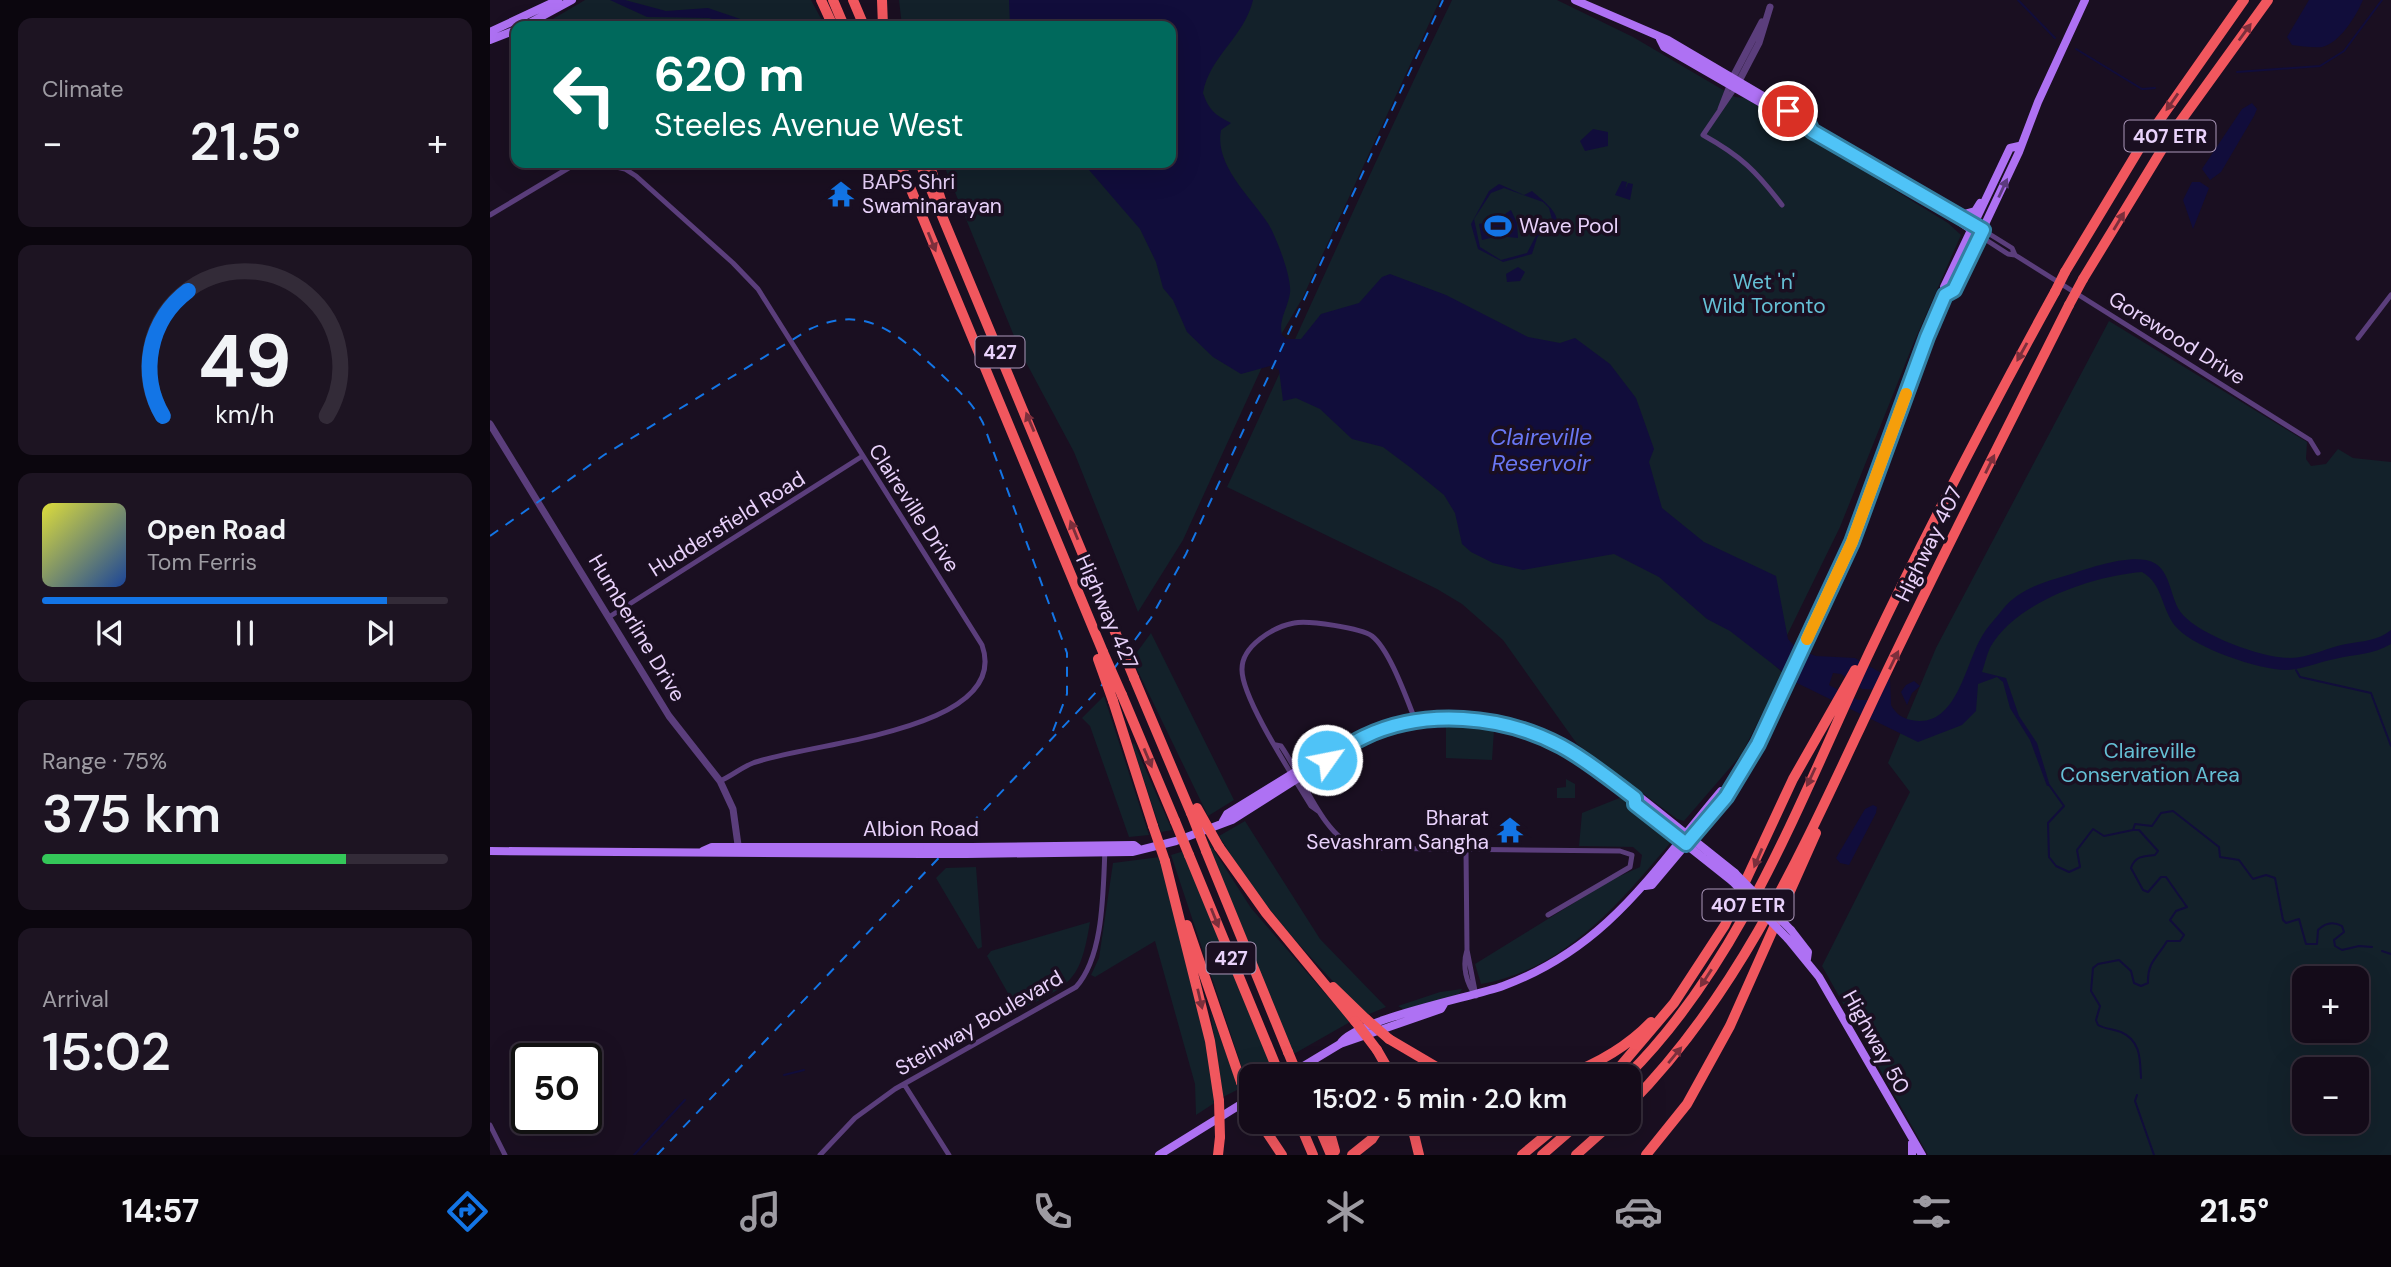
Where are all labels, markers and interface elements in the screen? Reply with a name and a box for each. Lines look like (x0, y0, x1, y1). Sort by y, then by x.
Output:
one-way arrow (2238, 23, 2252, 41)
text: 620 m (654, 42, 805, 106)
icon: left (539, 49, 630, 140)
text: Climate (42, 74, 124, 104)
pin (1758, 81, 1818, 141)
icon: arrive (1769, 92, 1807, 130)
one-way arrow (2165, 93, 2179, 111)
text: Steeles Avenue West (654, 104, 964, 146)
text: 21.5° (189, 108, 301, 176)
text: − (42, 118, 63, 168)
text: + (427, 118, 448, 168)
road number: 407 ETR (2124, 120, 2216, 152)
place label: BAPS Shri Swaminarayan (862, 168, 1002, 220)
one-way arrow (1997, 178, 2008, 198)
temple icon: BAPS Shri Swaminarayan (826, 179, 856, 209)
sports icon: Wave Pool (1483, 211, 1513, 241)
place label: Wave Pool (1519, 212, 1619, 240)
one-way arrow (2112, 212, 2125, 231)
one-way arrow (927, 232, 938, 253)
park label: Wet 'n' Wild Toronto (1702, 268, 1826, 320)
street label: Gorewood Drive (2103, 285, 2251, 391)
text: 49 (198, 315, 292, 410)
road number: 427 (976, 336, 1024, 368)
one-way arrow (2016, 342, 2028, 362)
text: km/h (215, 398, 275, 431)
one-way arrow (1024, 411, 1035, 432)
water label: Claireville Reservoir (1490, 422, 1592, 478)
street label: Claireville Drive (862, 438, 966, 578)
one-way arrow (1985, 454, 1996, 474)
street label: Huddersfield Road (644, 465, 810, 583)
street label: Highway 407 (1889, 482, 1969, 606)
text: Open Road (147, 513, 286, 547)
one-way arrow (1069, 519, 1080, 540)
text: Tom Ferris (147, 547, 257, 577)
street label: Humberline Drive (582, 549, 692, 707)
street label: Highway 427 (1069, 550, 1145, 674)
icon: previous (91, 614, 129, 652)
icon: pause (226, 614, 264, 652)
icon: next (361, 614, 399, 652)
one-way arrow (1889, 649, 1900, 670)
position arrow (1290, 723, 1364, 797)
park label: Claireville Conservation Area (2060, 737, 2240, 789)
text: Range · 75% (42, 746, 167, 776)
one-way arrow (1143, 747, 1154, 768)
one-way arrow (1806, 767, 1817, 787)
text: 375 km (42, 780, 221, 848)
place label: Bharat Sevashram Sangha (1306, 804, 1489, 856)
street label: Albion Road (863, 815, 979, 843)
temple icon: Bharat Sevashram Sangha (1495, 815, 1525, 845)
one-way arrow (1752, 847, 1763, 868)
road number: 407 ETR (1702, 890, 1794, 920)
one-way arrow (1209, 908, 1220, 929)
road number: 427 (1206, 942, 1256, 974)
street label: Steinway Boulevard (890, 964, 1068, 1082)
map controls (2292, 966, 2369, 1134)
button: + (2292, 966, 2369, 1043)
one-way arrow (1699, 969, 1713, 987)
text: Arrival (42, 984, 109, 1014)
street label: Highway 50 (1836, 985, 1916, 1099)
one-way arrow (1195, 988, 1206, 1010)
text: 15:02 (42, 1018, 171, 1086)
speed limit sign: 50 (511, 1043, 602, 1134)
one-way arrow (1667, 1046, 1683, 1064)
button: − (2292, 1057, 2369, 1134)
text: 15:02 · 5 min · 2.0 km (1313, 1082, 1567, 1116)
icon: directions (443, 1187, 492, 1236)
icon: music (736, 1187, 785, 1236)
icon: phone (1028, 1187, 1077, 1236)
icon: climate (1321, 1187, 1370, 1236)
icon: car (1614, 1187, 1663, 1236)
icon: filters (1907, 1187, 1956, 1236)
text: 14:57 (122, 1190, 199, 1232)
text: 21.5° (2199, 1190, 2269, 1232)

